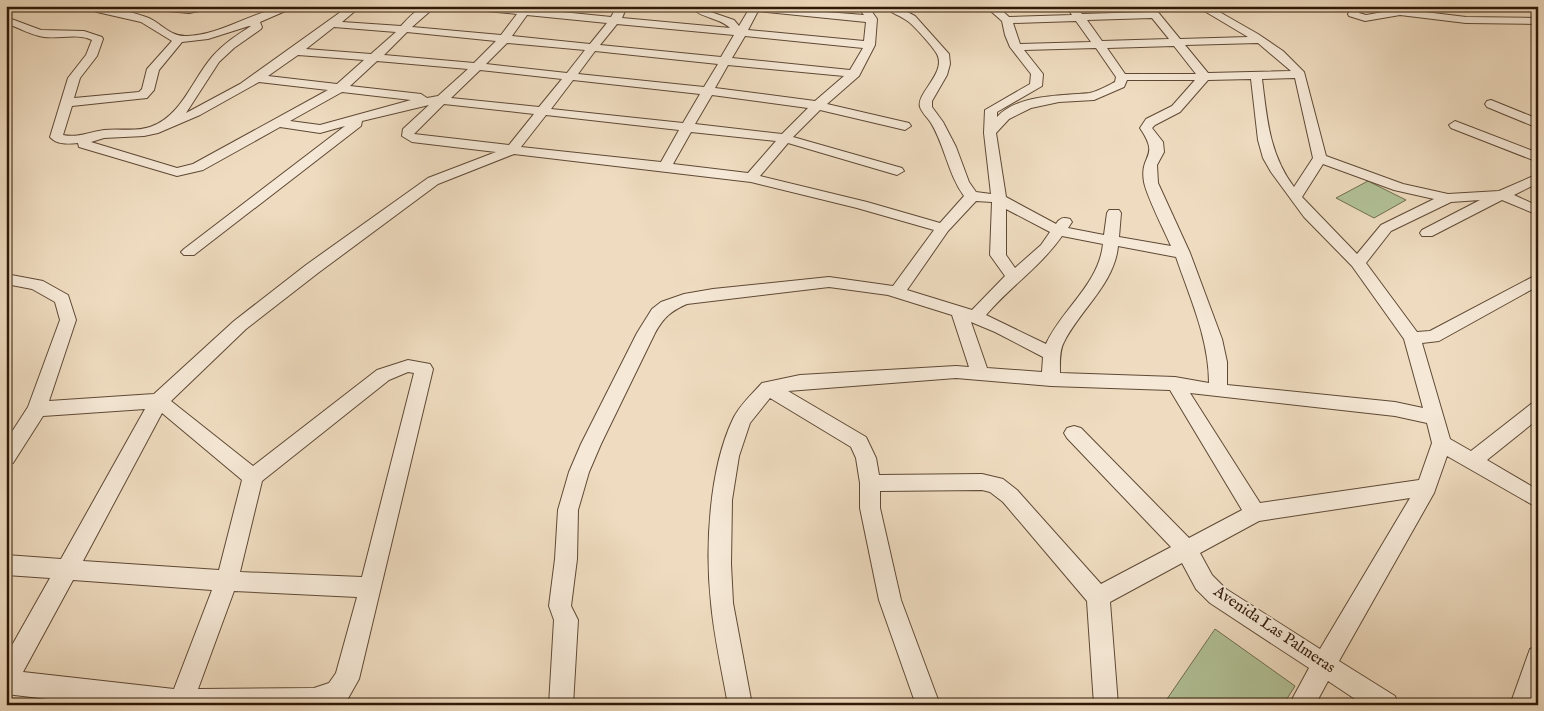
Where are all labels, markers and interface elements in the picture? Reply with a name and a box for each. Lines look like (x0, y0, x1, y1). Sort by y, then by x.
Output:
street label: Avenida Las Palmeras (1209, 581, 1339, 678)

